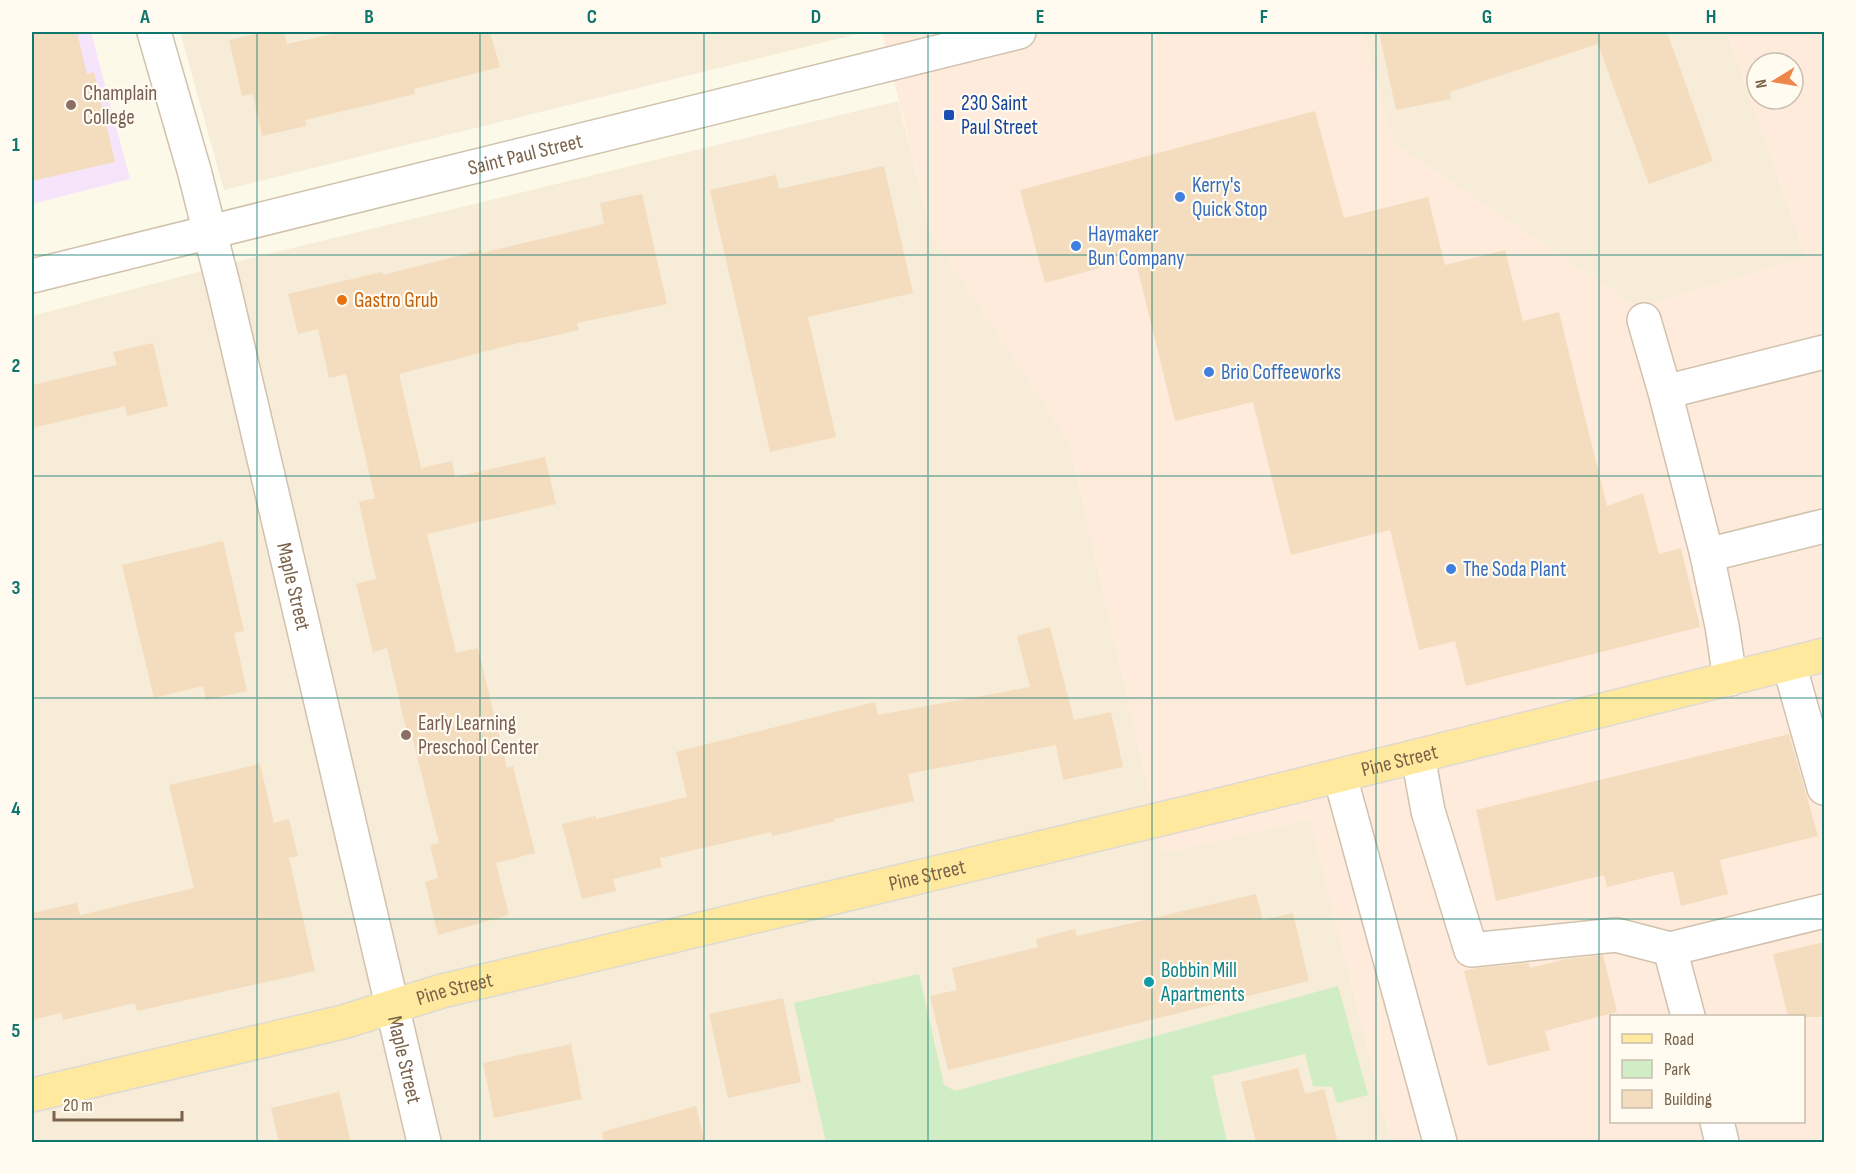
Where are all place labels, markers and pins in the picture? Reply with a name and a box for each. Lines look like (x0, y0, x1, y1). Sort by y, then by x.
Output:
place label: Champlain College (83, 81, 157, 130)
place label: 230 Saint Paul Street (961, 91, 1038, 140)
marker: Champlain College (64, 98, 78, 112)
marker: 230 Saint Paul Street (942, 108, 956, 122)
place label: Kerry's Quick Stop (1192, 173, 1267, 222)
marker: Kerry's Quick Stop (1173, 190, 1187, 204)
place label: Haymaker Bun Company (1088, 222, 1184, 271)
marker: Haymaker Bun Company (1069, 239, 1083, 253)
place label: Gastro Grub (354, 288, 438, 313)
marker: Gastro Grub (335, 293, 349, 307)
place label: Brio Coffeeworks (1221, 360, 1341, 385)
marker: Brio Coffeeworks (1202, 365, 1216, 379)
place label: The Soda Plant (1463, 557, 1566, 582)
marker: The Soda Plant (1444, 562, 1458, 576)
place label: Early Learning Preschool Center (418, 711, 539, 760)
marker: Early Learning Preschool Center (399, 728, 413, 742)
place label: Bobbin Mill Apartments (1160, 958, 1245, 1007)
marker: Bobbin Mill Apartments (1142, 975, 1156, 989)

